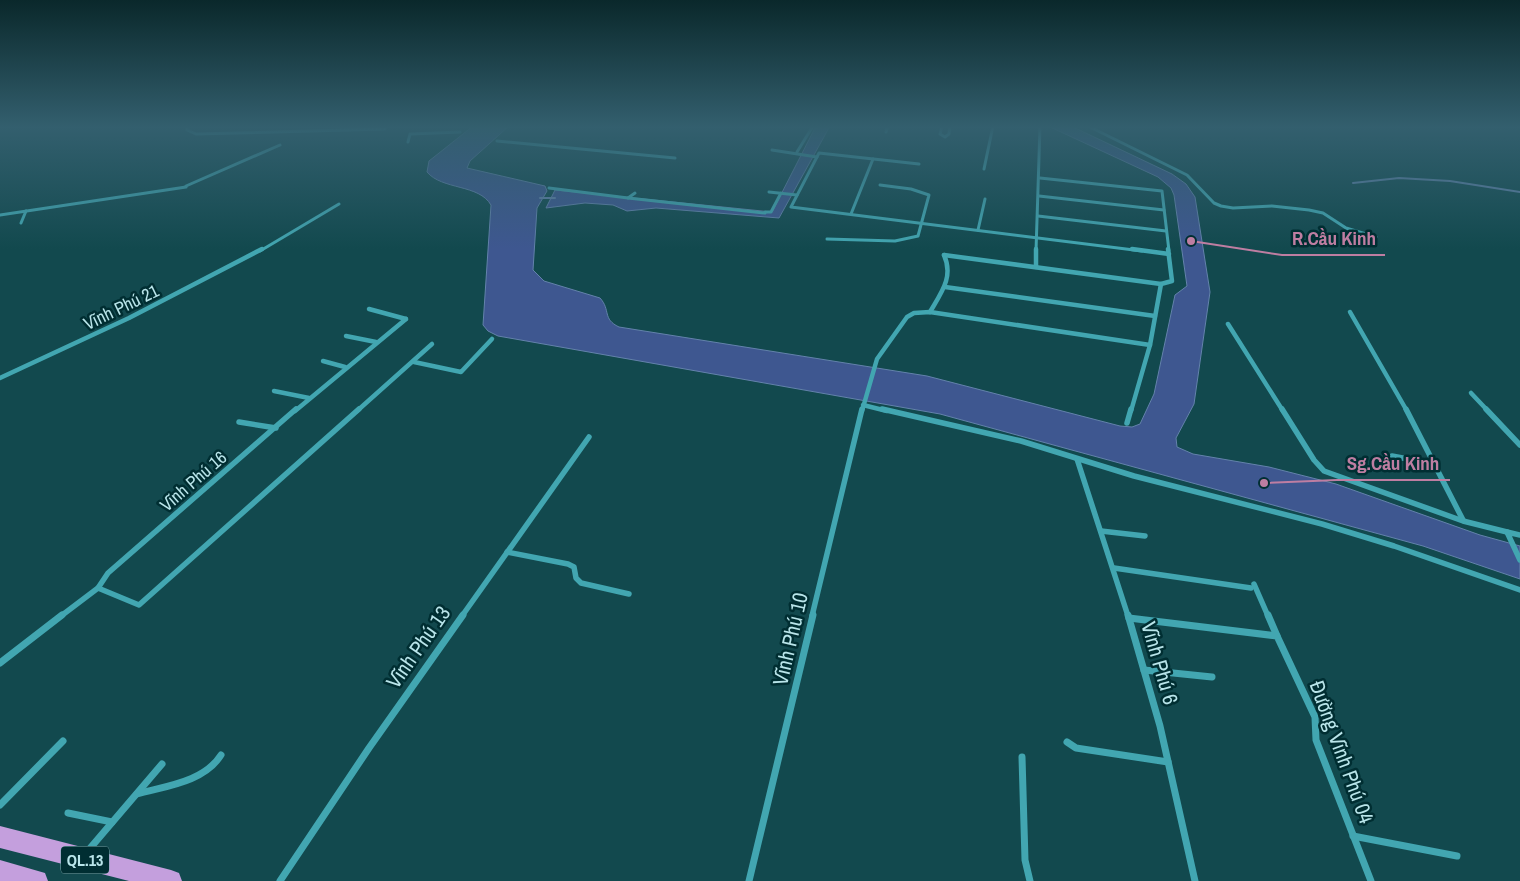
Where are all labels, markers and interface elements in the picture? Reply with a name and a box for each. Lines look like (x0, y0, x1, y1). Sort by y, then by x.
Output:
callout: R.Cầu Kinh (1282, 221, 1385, 255)
text: R.Cầu Kinh (1292, 225, 1376, 251)
street label: Vĩnh Phú 21 (79, 278, 164, 336)
street label: Vĩnh Phú 16 (154, 445, 232, 517)
callout: Sg.Cầu Kinh (1337, 446, 1450, 480)
text: Sg.Cầu Kinh (1347, 450, 1439, 476)
street label: Vĩnh Phú 10 (765, 590, 815, 688)
street label: Vĩnh Phú 13 (379, 600, 457, 694)
street label: Vĩnh Phú 6 (1134, 618, 1186, 708)
street label: Đường Vĩnh Phú 04 (1303, 677, 1381, 828)
road number: QL.13 (61, 846, 109, 874)

